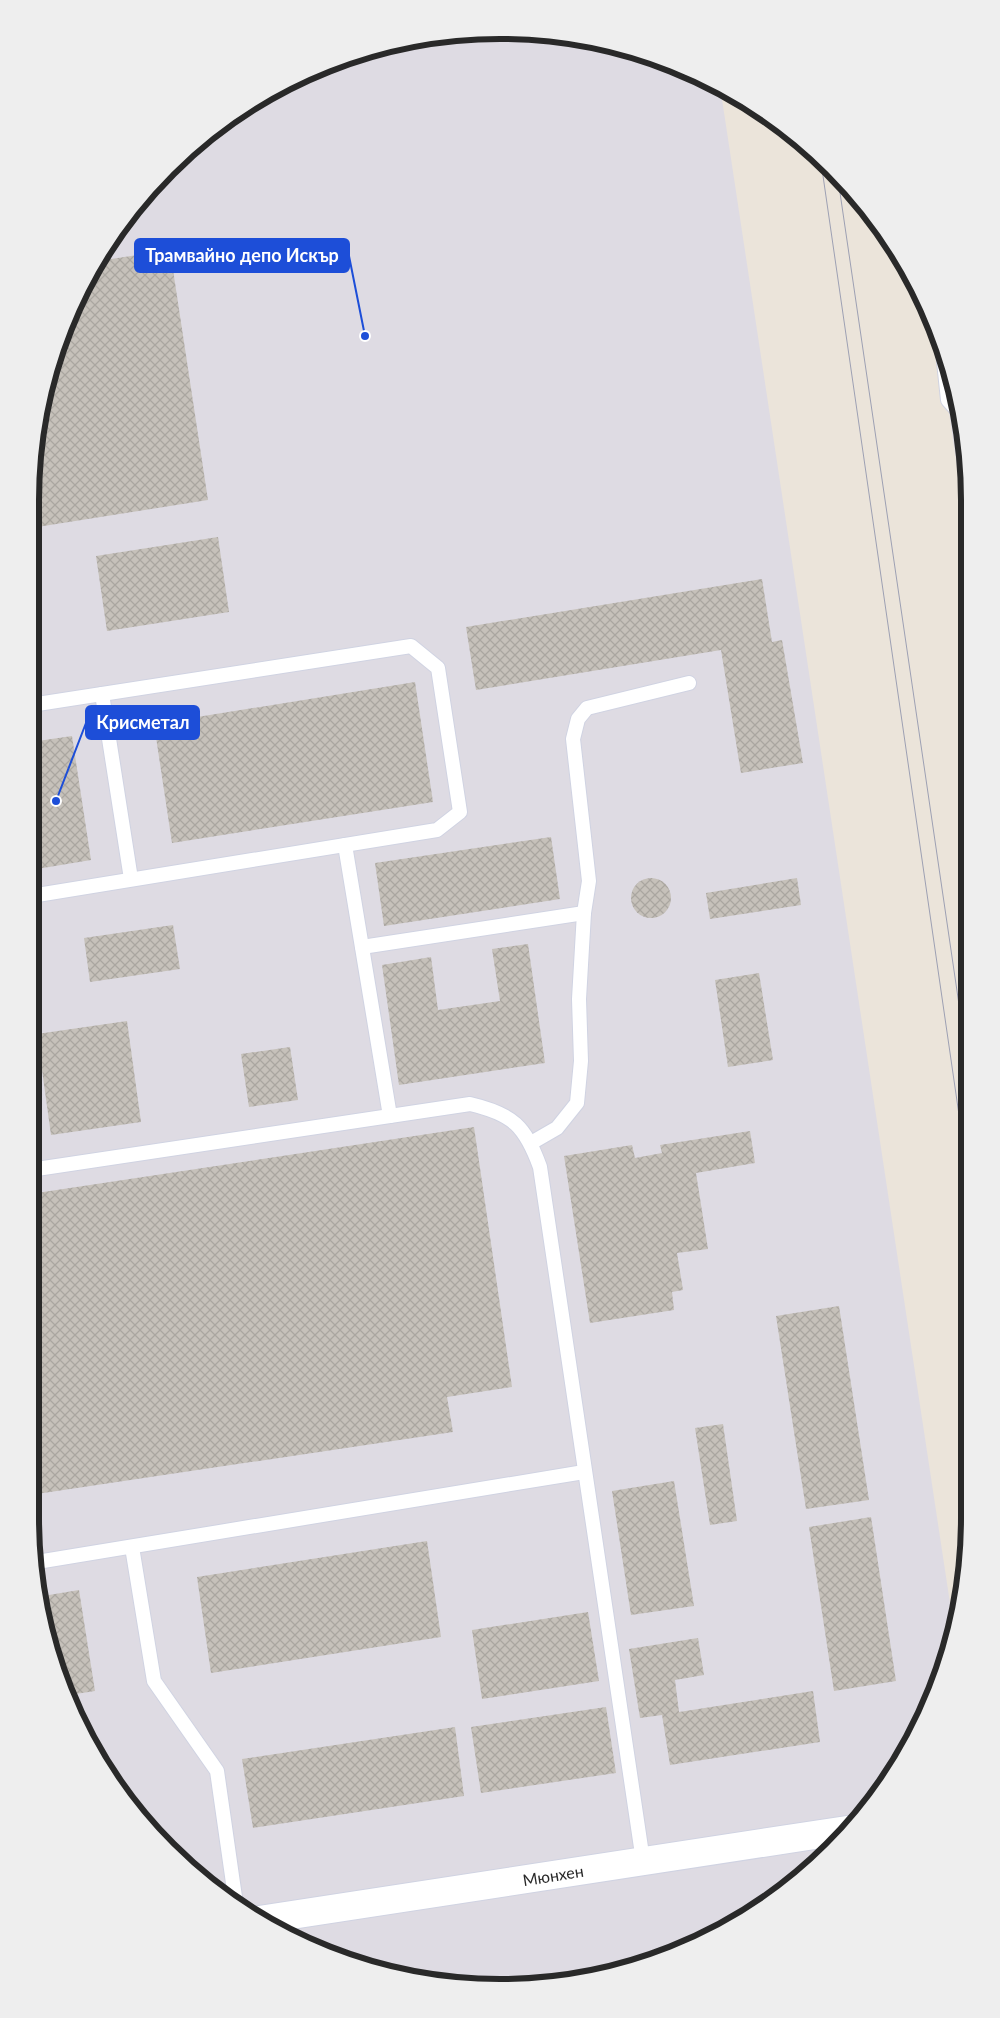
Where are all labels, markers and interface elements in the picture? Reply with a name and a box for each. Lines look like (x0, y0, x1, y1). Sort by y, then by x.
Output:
callout: Трамвайно депо Искър (135, 239, 349, 272)
text: Трамвайно депо Искър (145, 244, 339, 266)
callout: Крисметал (86, 706, 199, 739)
text: Крисметал (96, 711, 190, 733)
street label: Мюнхен (521, 1861, 585, 1889)

